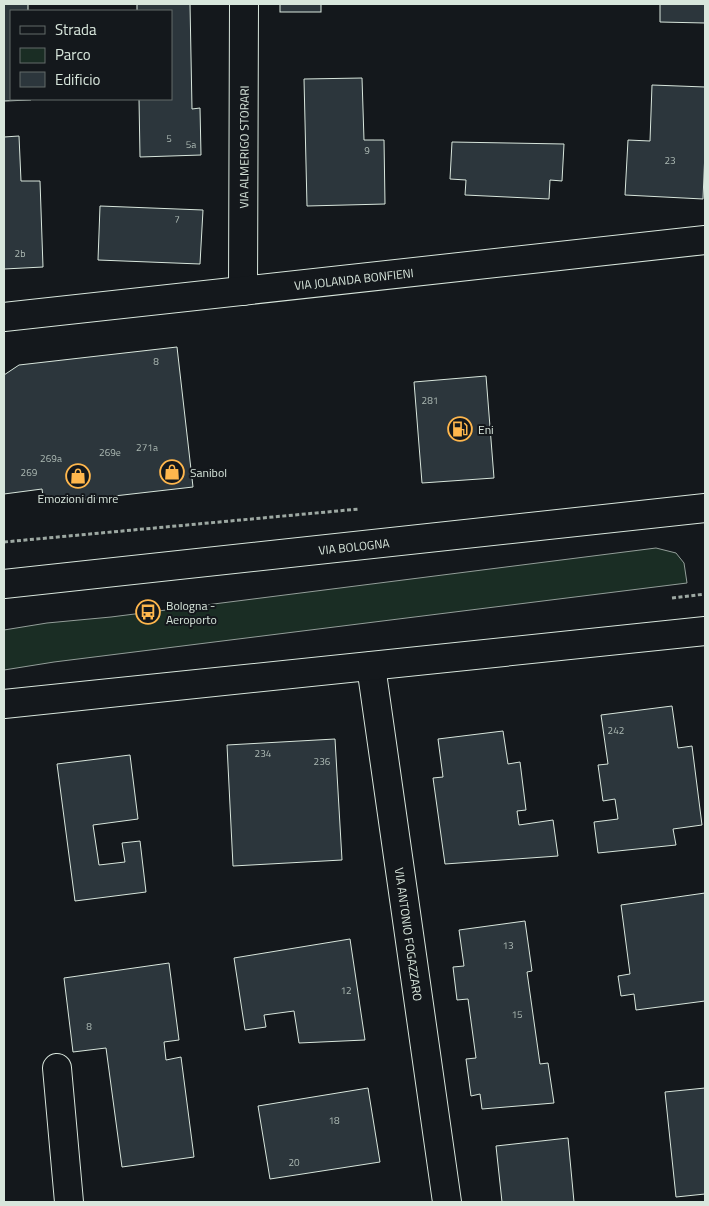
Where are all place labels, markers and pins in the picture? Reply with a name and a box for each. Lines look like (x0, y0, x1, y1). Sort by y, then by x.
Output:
fuel station icon: Eni (447, 416, 473, 442)
place label: Eni (478, 420, 494, 439)
shop icon: Sanibol (159, 459, 185, 485)
shop icon: Emozioni di mre (65, 463, 91, 489)
place label: Sanibol (190, 463, 227, 482)
place label: Emozioni di mre (38, 489, 118, 508)
place label: Bologna - Aeroporto (166, 596, 217, 629)
bus stop icon: Bologna - Aeroporto (135, 599, 161, 625)

